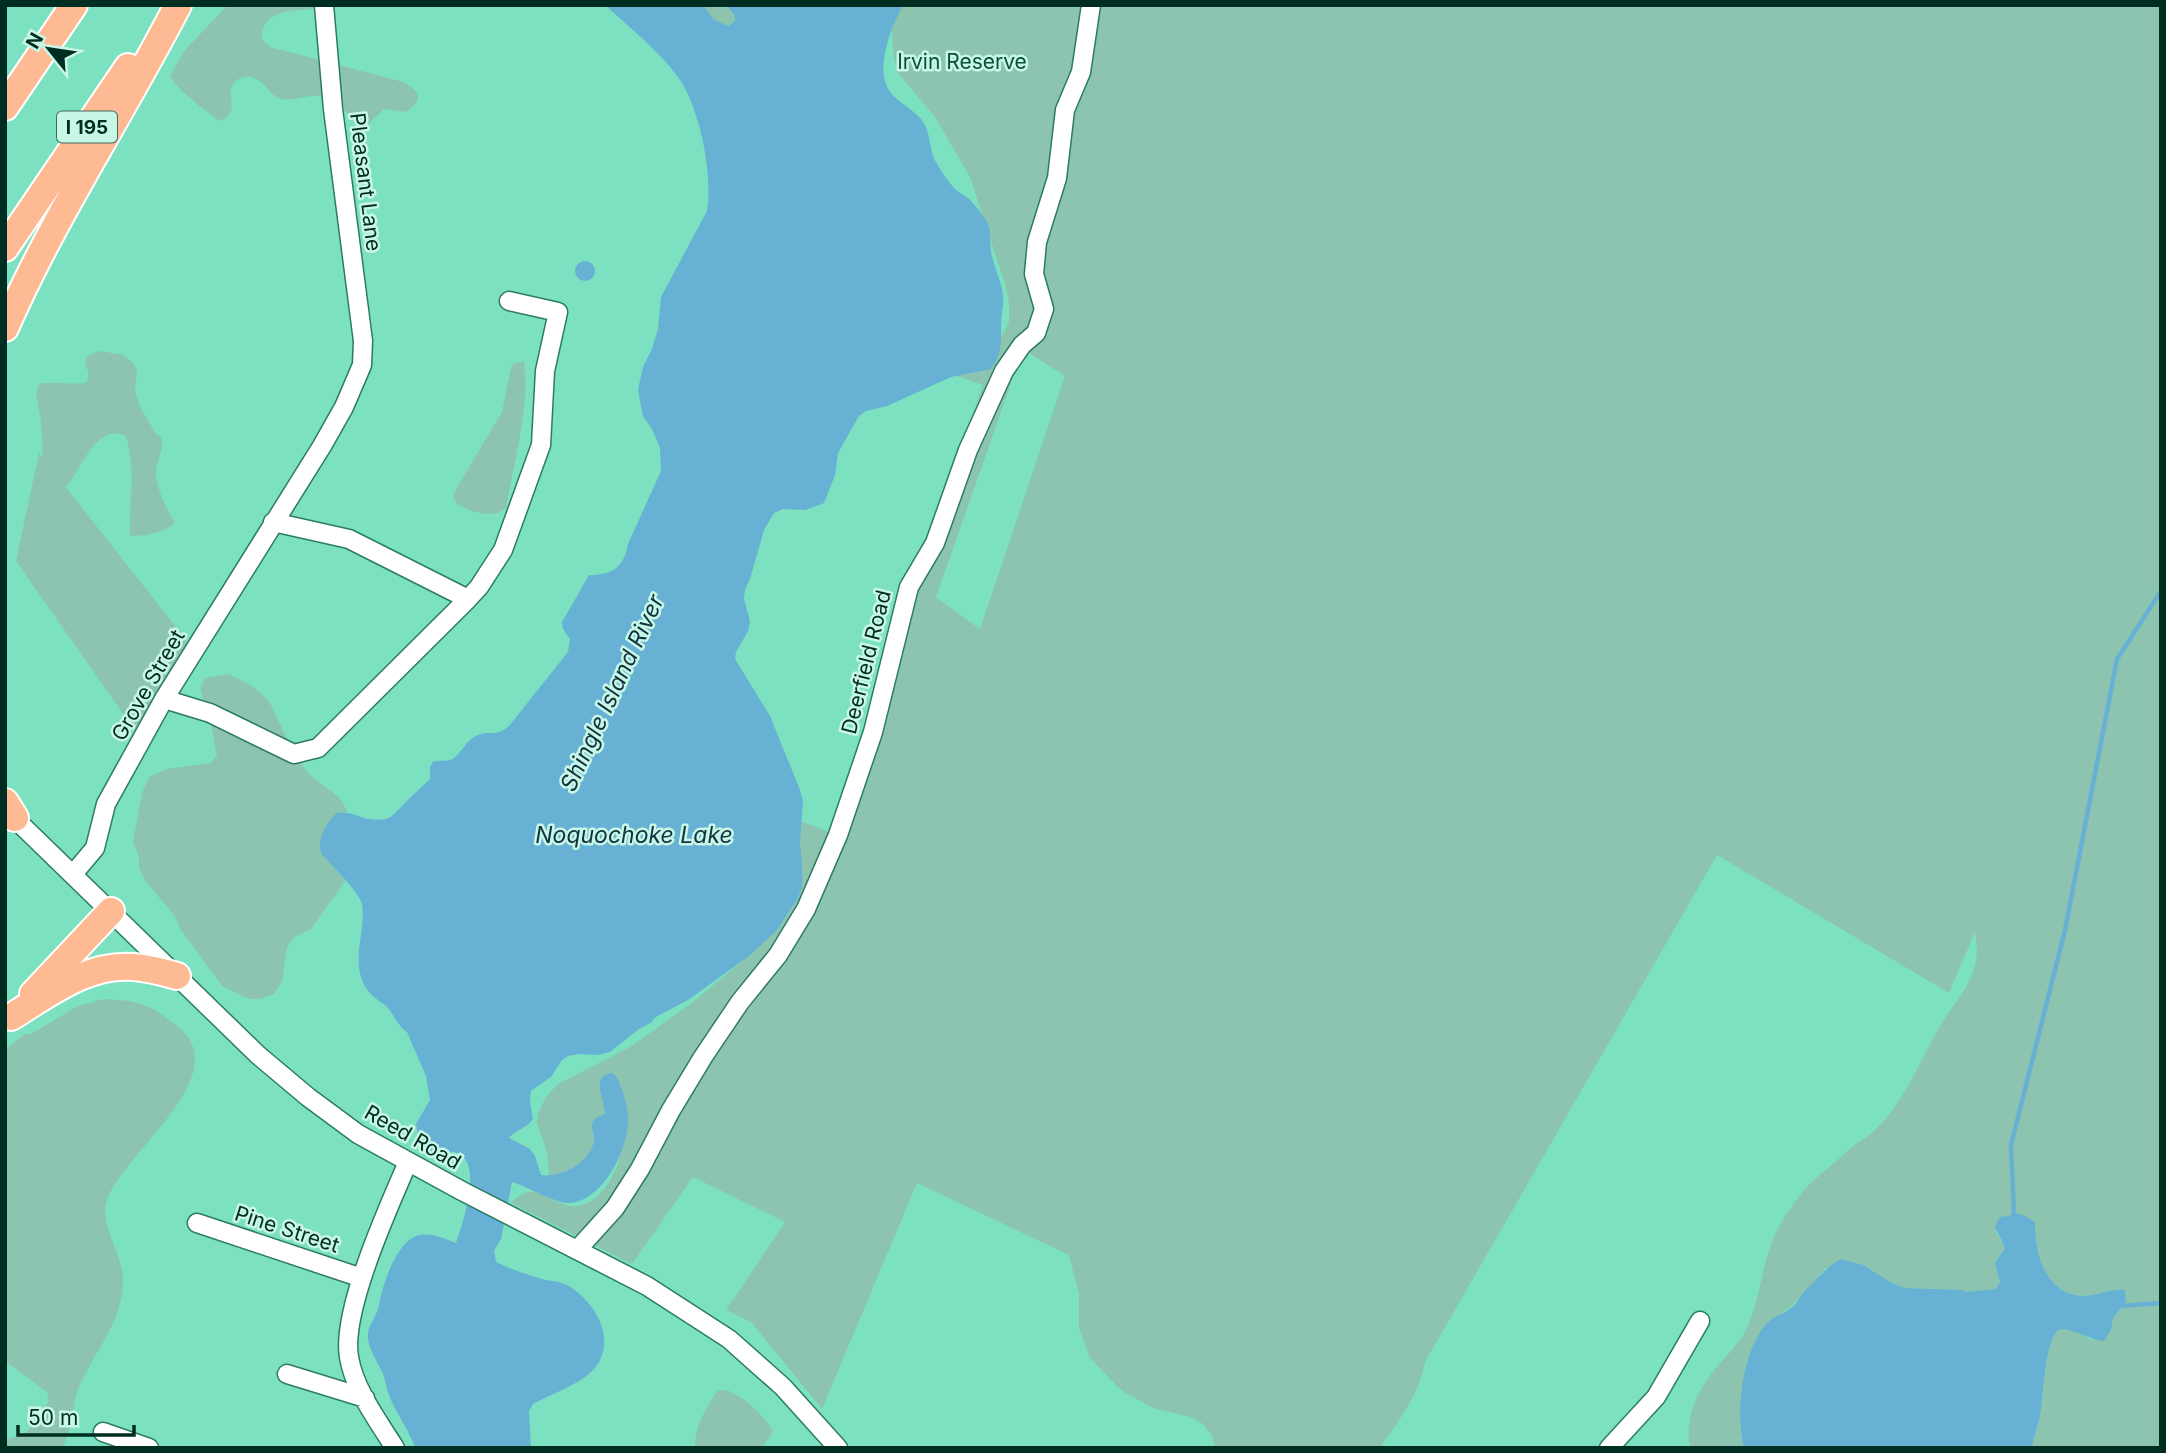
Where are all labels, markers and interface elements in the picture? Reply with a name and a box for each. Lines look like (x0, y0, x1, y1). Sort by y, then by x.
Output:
north arrow (14, 14, 84, 84)
text: N (21, 29, 48, 53)
park label: Irvin Reserve (897, 49, 1027, 74)
road number: I 195 (57, 111, 117, 142)
street label: Pleasant Lane (345, 111, 387, 253)
street label: Deerfield Road (836, 587, 896, 737)
water label: Shingle Island River (554, 589, 670, 796)
street label: Grove Street (106, 625, 190, 745)
water label: Noquochoke Lake (535, 821, 733, 849)
street label: Reed Road (360, 1099, 466, 1175)
street label: Pine Street (232, 1200, 342, 1258)
scale bar (18, 1394, 133, 1438)
text: 50 m (28, 1405, 78, 1430)

